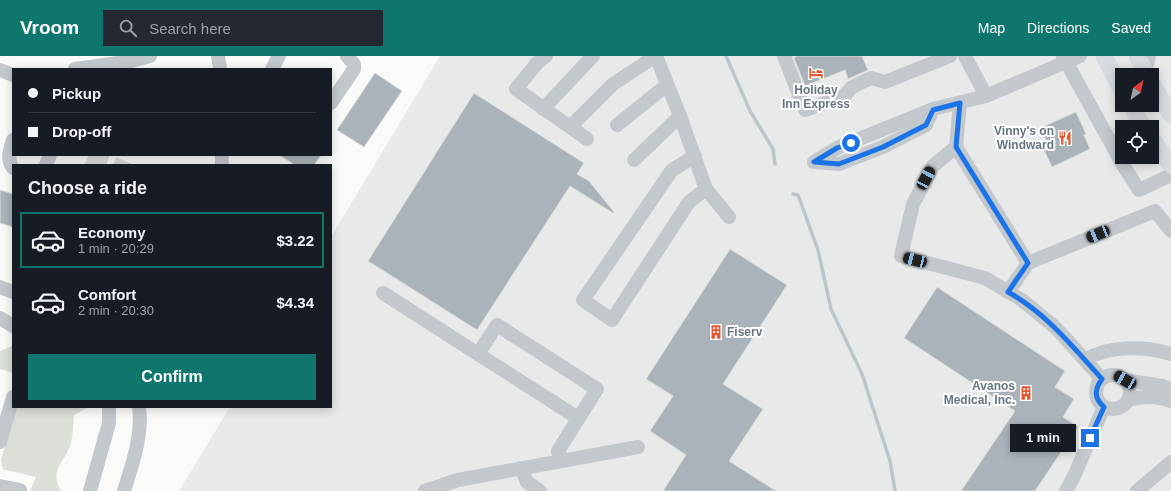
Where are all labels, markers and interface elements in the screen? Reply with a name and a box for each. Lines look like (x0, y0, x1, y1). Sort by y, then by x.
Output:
search box (103, 10, 383, 46)
text: Vroom (20, 17, 79, 38)
icon: search (117, 17, 139, 39)
text: Search here (149, 20, 231, 37)
text: Map (978, 20, 1005, 36)
text: Directions (1027, 20, 1089, 36)
text: Saved (1111, 20, 1151, 36)
hotel icon: Holiday Inn Express (808, 65, 824, 81)
north arrow (1115, 68, 1159, 112)
map controls (1115, 68, 1159, 164)
place label: Holiday Inn Express (782, 83, 850, 111)
text: Pickup (52, 85, 101, 102)
button: locate (1115, 120, 1159, 164)
text: Drop-off (52, 123, 111, 140)
place label: Vinny's on Windward (994, 124, 1054, 152)
restaurant icon: Vinny's on Windward (1057, 130, 1073, 146)
route start (842, 134, 860, 152)
car (915, 165, 937, 191)
text: Choose a ride (28, 178, 147, 198)
icon: car (30, 222, 66, 258)
text: Economy (78, 224, 146, 241)
car (1085, 224, 1111, 244)
text: $3.22 (276, 232, 314, 249)
text: 1 min · 20:29 (78, 241, 154, 256)
car (902, 251, 928, 269)
icon: car (30, 284, 66, 320)
text: Comfort (78, 286, 136, 303)
text: $4.34 (276, 294, 314, 311)
text: 2 min · 20:30 (78, 303, 154, 318)
building icon: Fiserv (708, 324, 724, 340)
place label: Fiserv (727, 325, 763, 339)
button: Confirm (28, 354, 316, 400)
car (1112, 369, 1138, 391)
place label: Avanos Medical, Inc. (944, 379, 1015, 407)
building icon: Avanos Medical, Inc. (1018, 385, 1034, 401)
callout: 1 min (1010, 424, 1076, 452)
route end (1081, 429, 1099, 447)
text: 1 min (1026, 430, 1060, 445)

